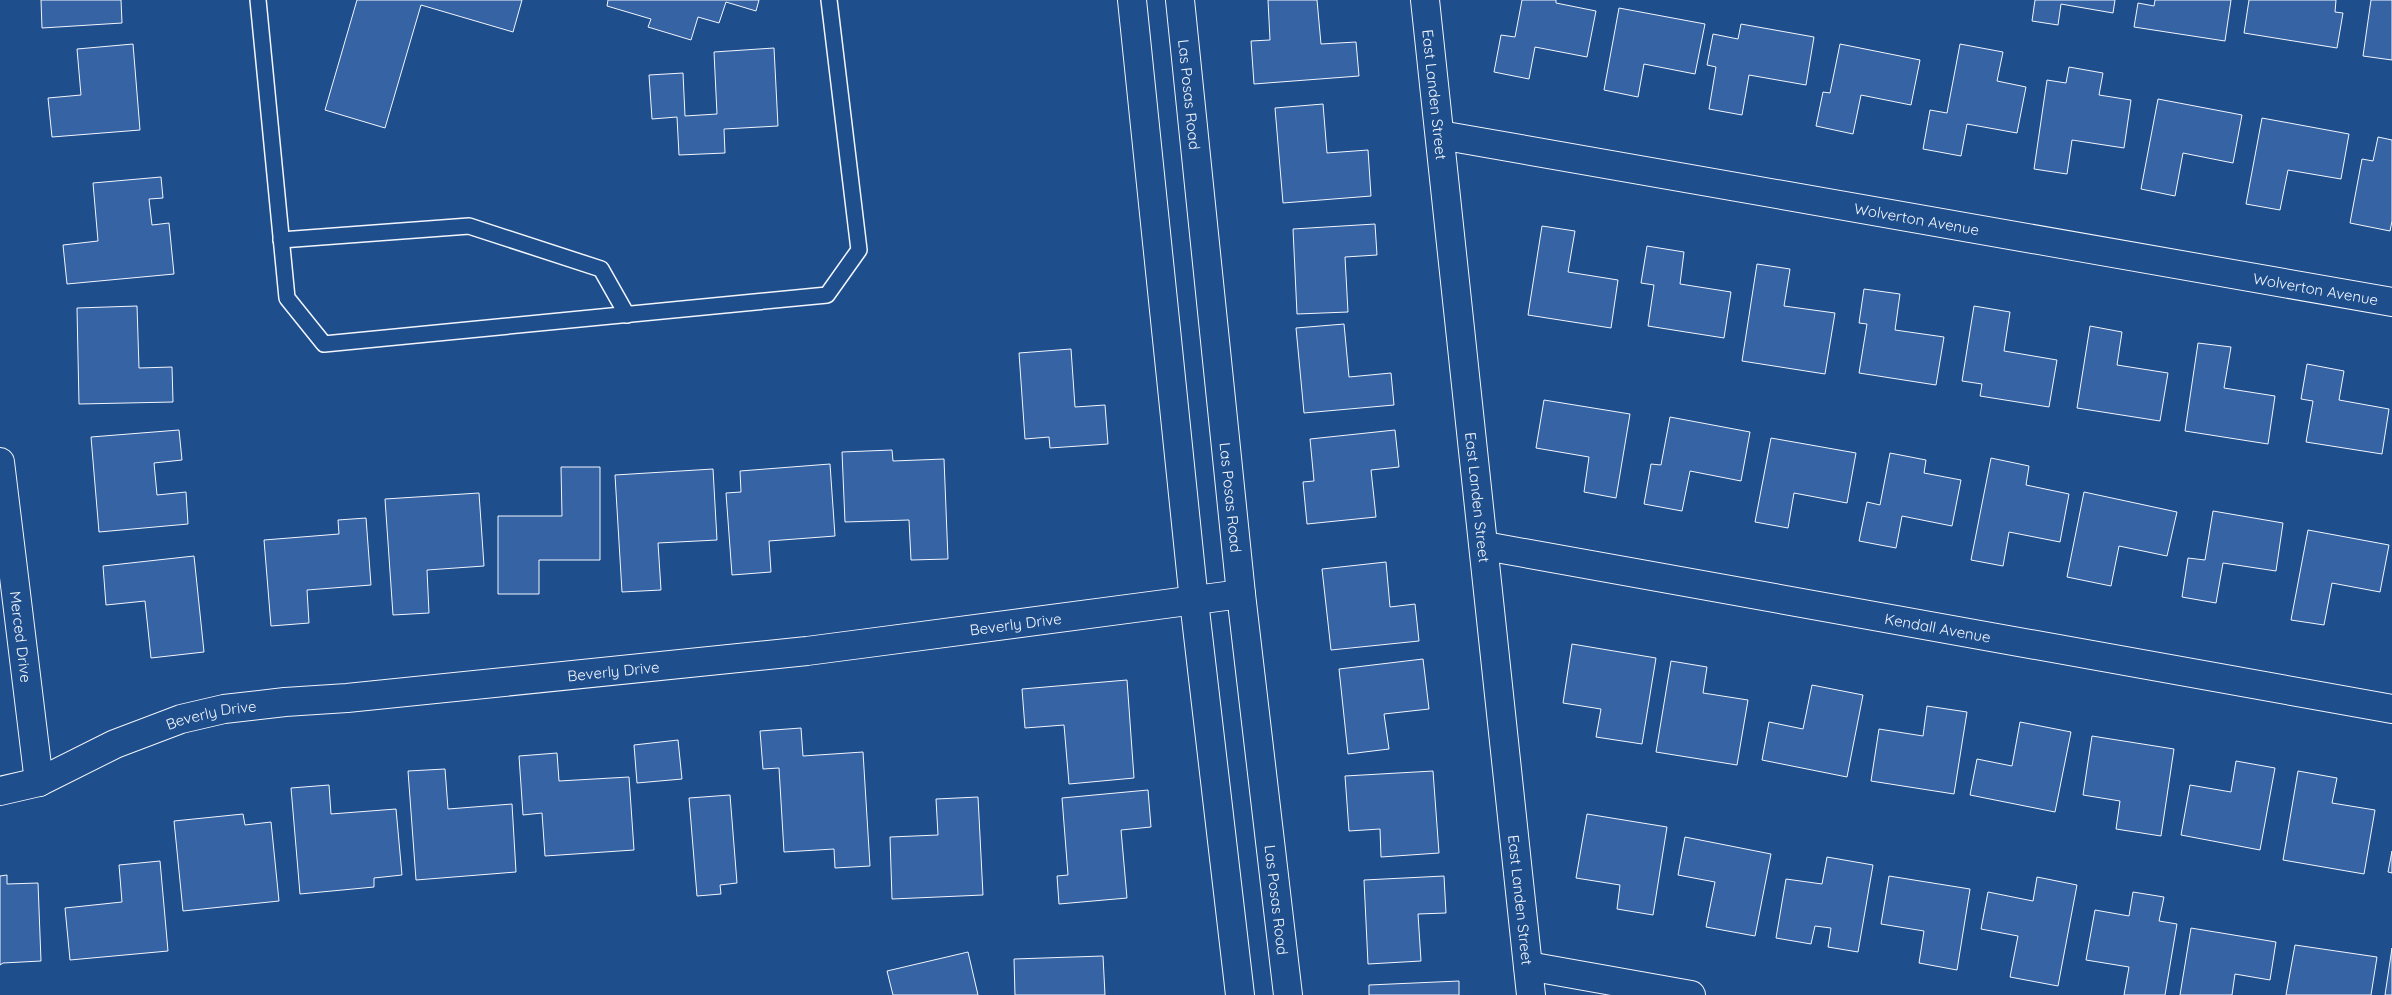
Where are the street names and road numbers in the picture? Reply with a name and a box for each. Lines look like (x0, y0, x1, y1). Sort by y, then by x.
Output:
street label: East Landen Street (1419, 28, 1451, 161)
street label: Las Posas Road (1175, 38, 1205, 151)
street label: Wolverton Avenue (1853, 198, 1981, 239)
street label: Wolverton Avenue (2252, 268, 2380, 309)
street label: East Landen Street (1462, 431, 1494, 563)
street label: Las Posas Road (1216, 441, 1246, 553)
street label: Merced Drive (6, 590, 36, 684)
street label: Beverly Drive (969, 608, 1063, 639)
street label: Kendall Avenue (1883, 609, 1992, 646)
street label: Beverly Drive (566, 657, 660, 685)
street label: Beverly Drive (163, 696, 257, 733)
street label: East Landen Street (1504, 834, 1537, 966)
street label: Las Posas Road (1261, 844, 1293, 956)

